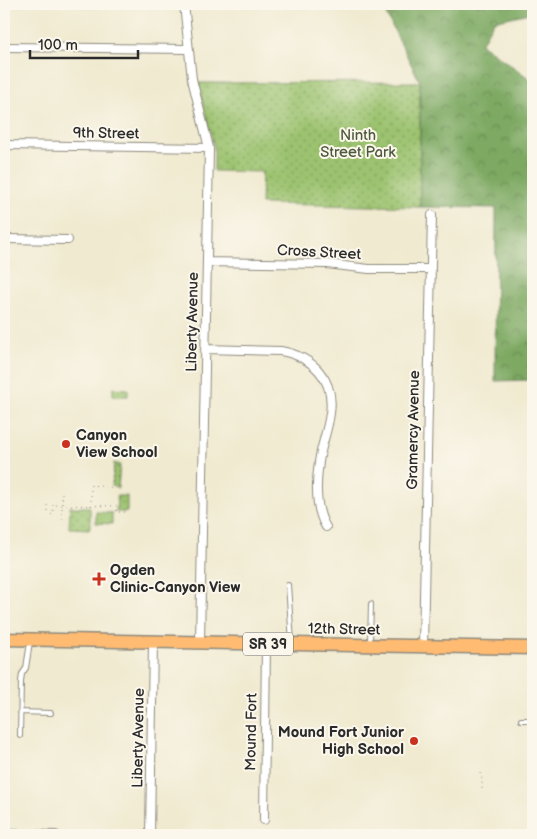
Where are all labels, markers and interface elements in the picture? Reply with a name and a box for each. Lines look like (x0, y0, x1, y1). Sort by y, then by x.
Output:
scale bar (30, 28, 138, 60)
text: 100 m (38, 36, 78, 55)
street label: 9th Street (73, 123, 140, 144)
park label: Ninth Street Park (320, 126, 396, 162)
street label: Cross Street (276, 241, 362, 264)
street label: Liberty Avenue (182, 272, 203, 372)
street label: Gramercy Avenue (403, 370, 424, 490)
place label: Canyon View School (76, 426, 158, 462)
marker: Canyon View School (60, 438, 72, 450)
place label: Ogden Clinic-Canyon View (110, 561, 240, 597)
marker: Ogden Clinic-Canyon View (92, 572, 106, 586)
street label: 12th Street (308, 619, 381, 640)
road number: SR 39 (243, 633, 293, 656)
street label: Liberty Avenue (128, 688, 149, 788)
street label: Mound Fort (241, 692, 262, 771)
place label: Mound Fort Junior High School (278, 723, 405, 759)
marker: Mound Fort Junior High School (408, 735, 420, 747)

